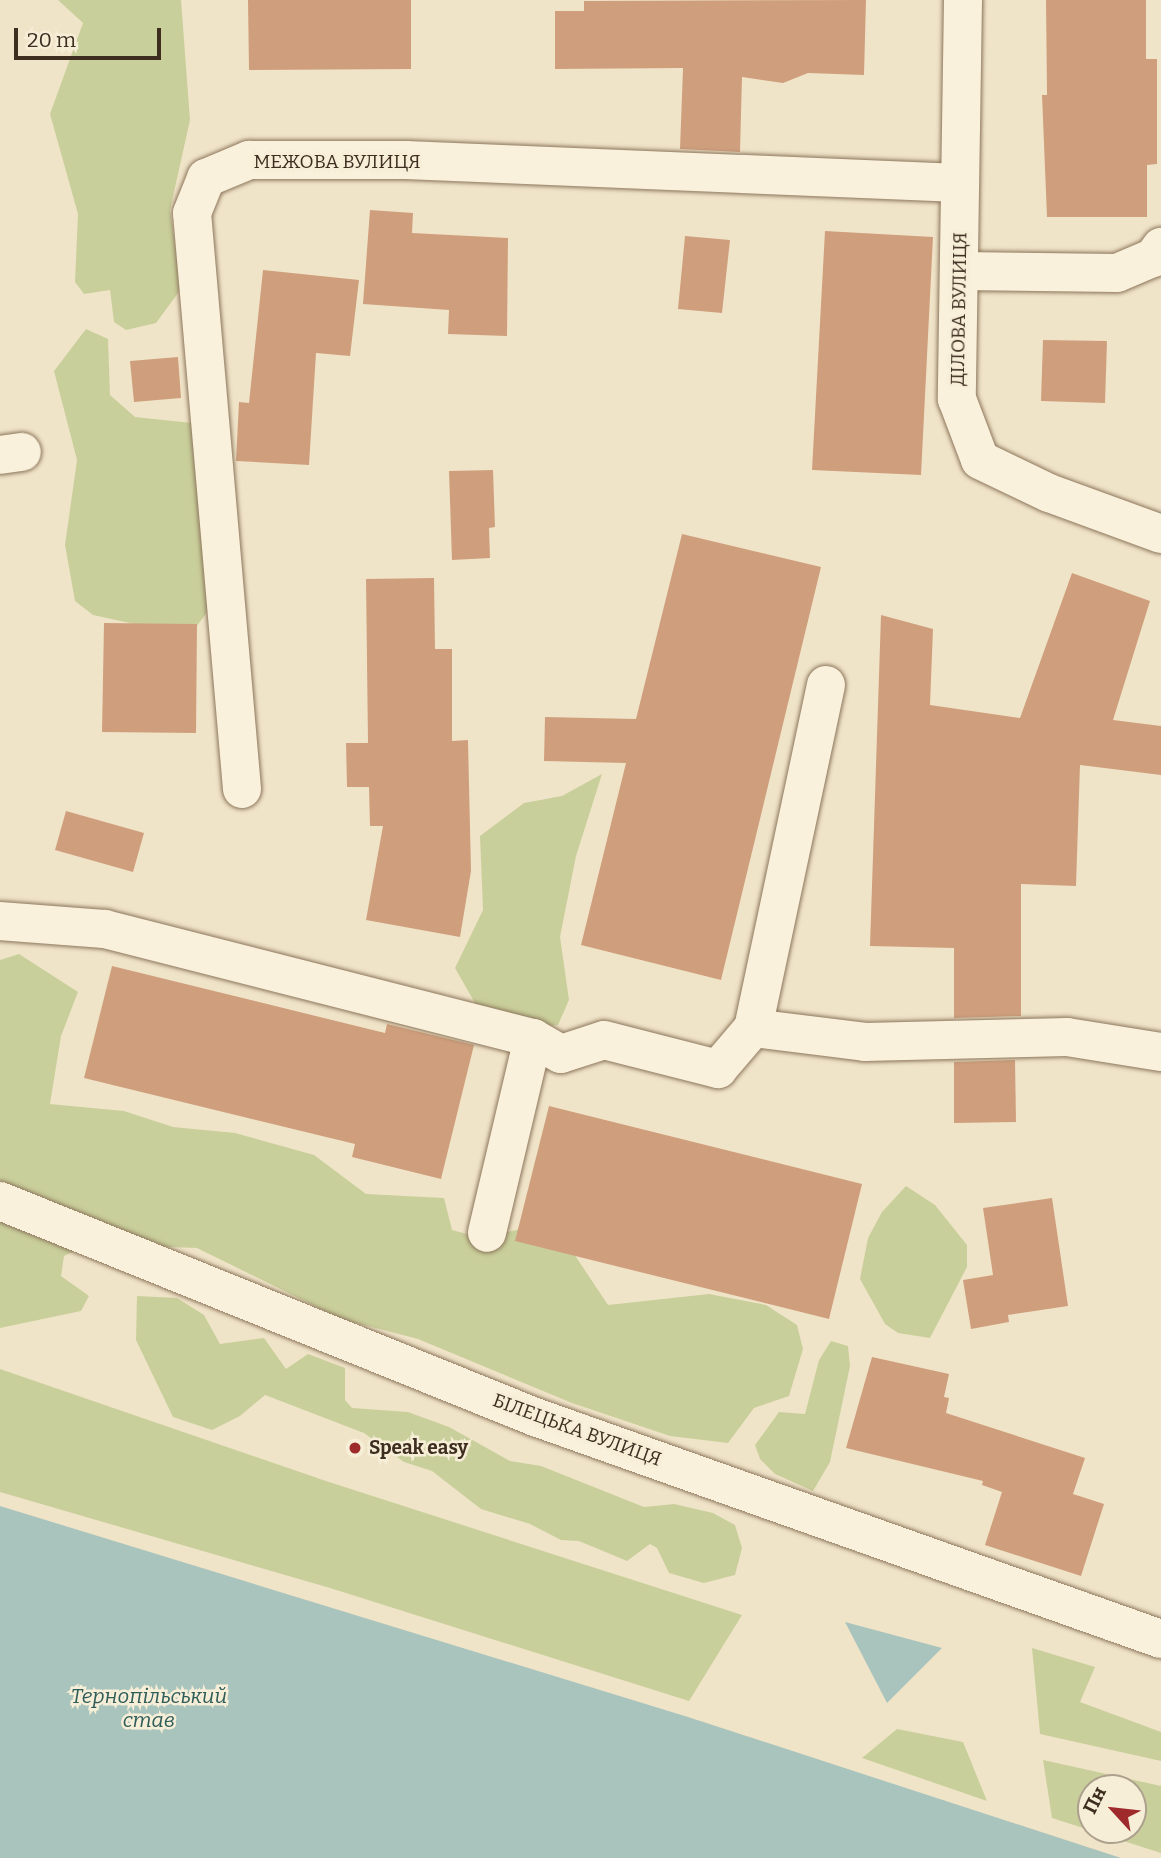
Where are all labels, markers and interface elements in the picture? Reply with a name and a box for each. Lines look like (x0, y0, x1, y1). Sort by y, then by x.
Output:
scale bar (18, 14, 164, 58)
text: 20 m (27, 27, 76, 53)
street label: МЕЖОВА ВУЛИЦЯ (253, 151, 421, 173)
street label: ДІЛОВА ВУЛИЦЯ (946, 232, 972, 386)
street label: БІЛЕЦЬКА ВУЛИЦЯ (490, 1389, 664, 1471)
place label: Speak easy (369, 1437, 468, 1459)
marker: Speak easy (347, 1440, 363, 1456)
water label: Тернопільський став (71, 1683, 227, 1733)
north arrow (1077, 1774, 1147, 1844)
text: Пн (1078, 1783, 1111, 1818)

